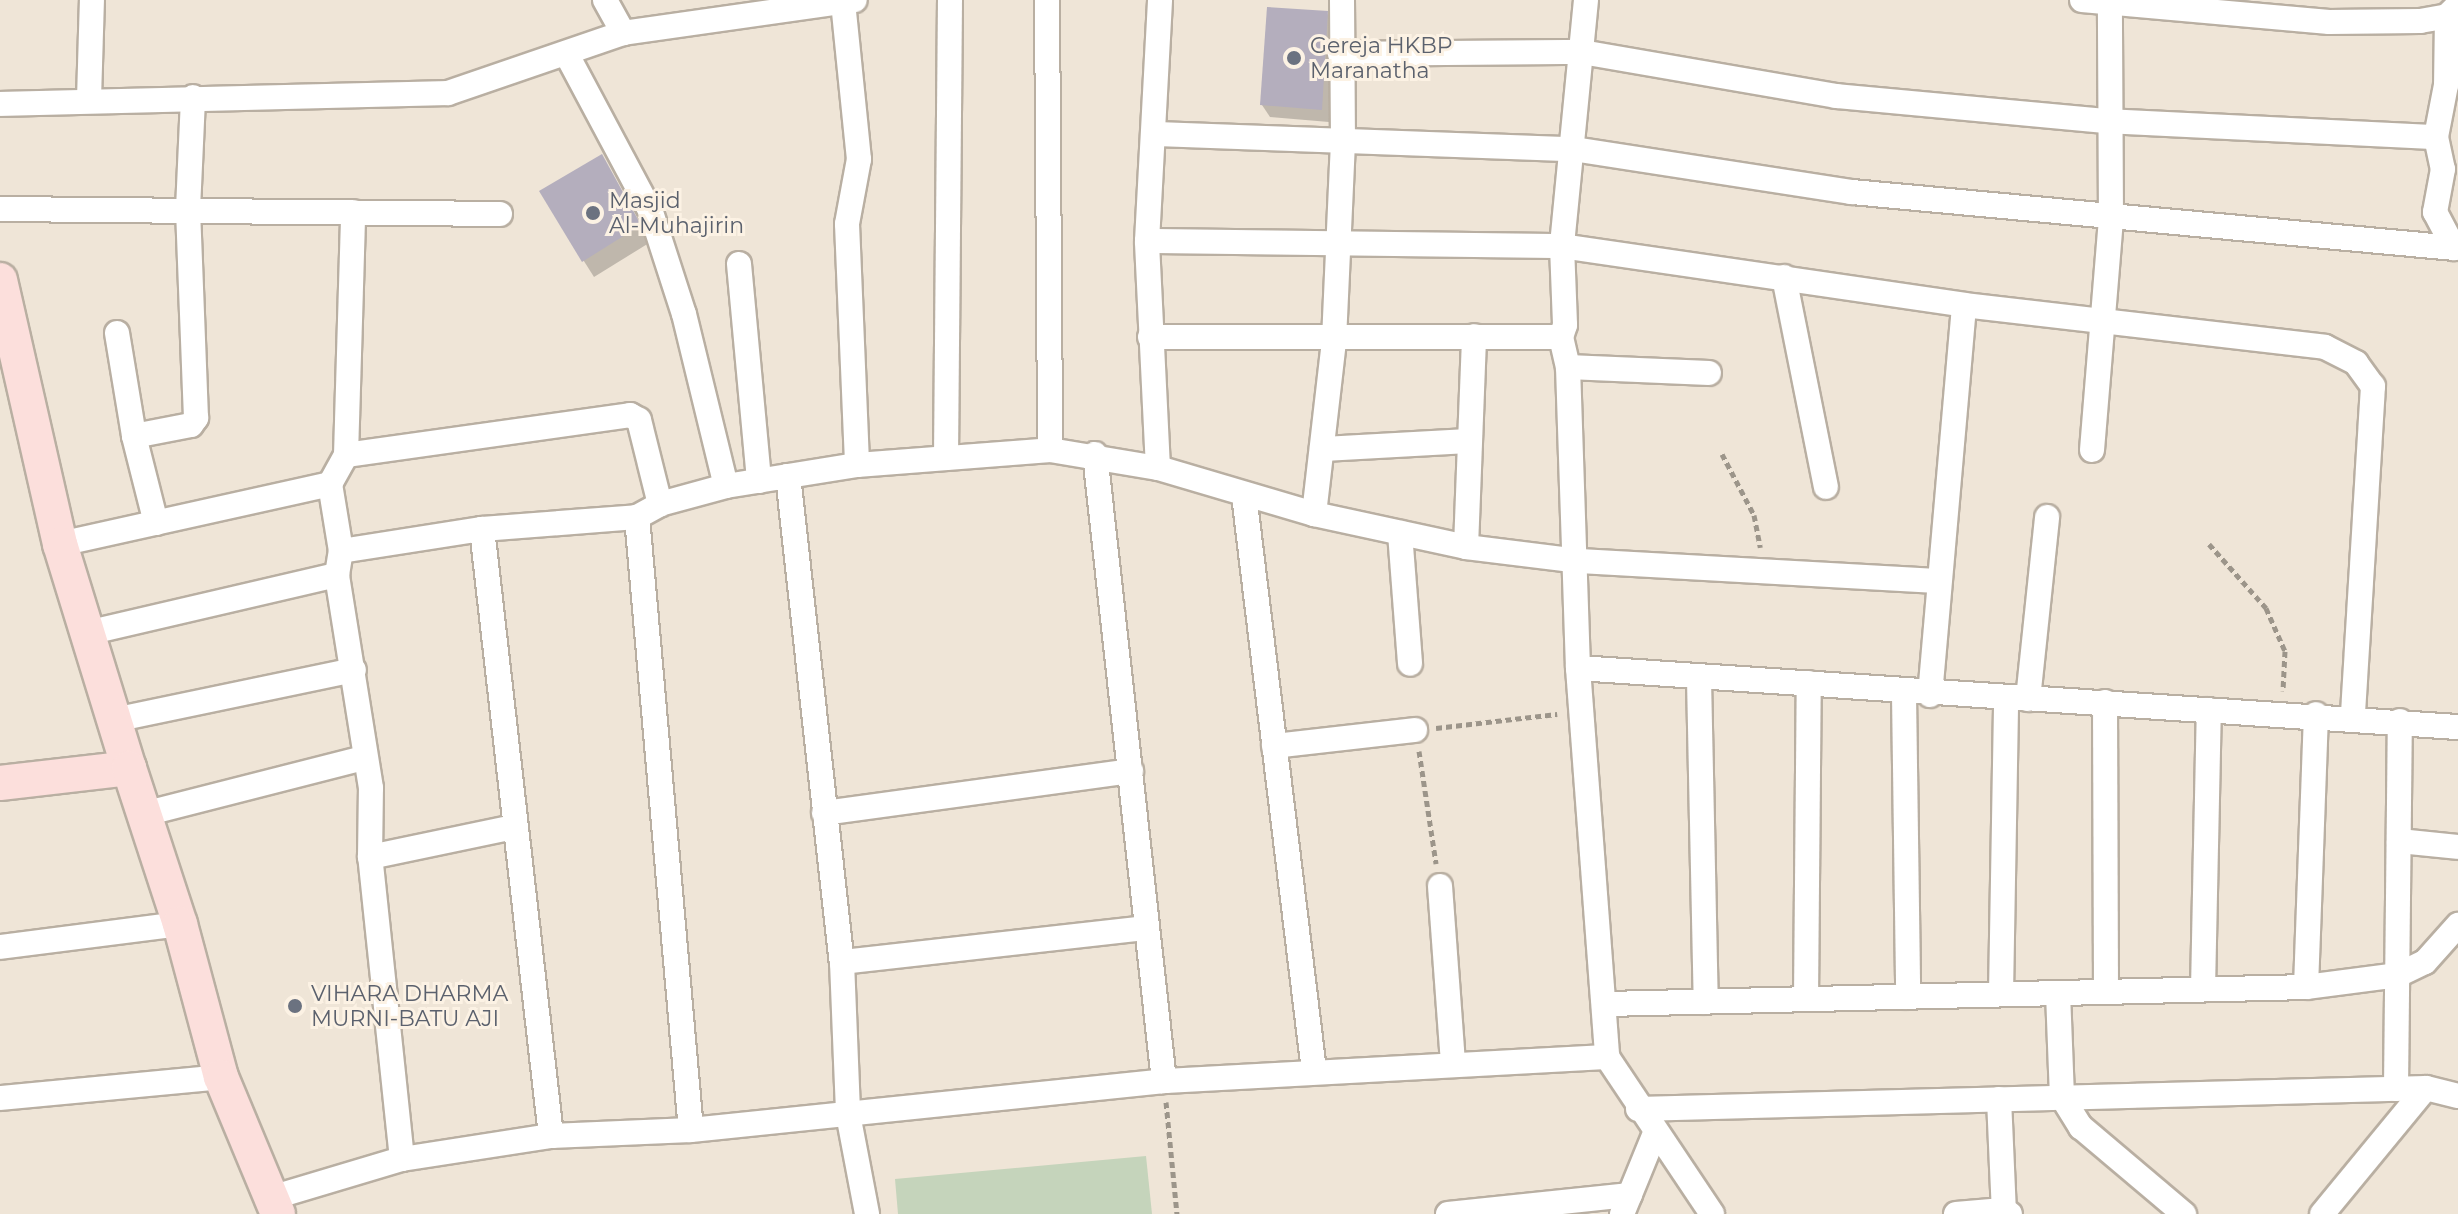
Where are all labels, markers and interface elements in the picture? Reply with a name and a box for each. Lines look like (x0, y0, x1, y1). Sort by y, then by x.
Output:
place label: Gereja HKBP Maranatha (1310, 32, 1453, 84)
marker: Gereja HKBP Maranatha (1285, 49, 1303, 67)
place label: Masjid Al-Muhajirin (609, 187, 744, 238)
marker: Masjid Al-Muhajirin (584, 204, 602, 222)
place label: VIHARA DHARMA MURNI-BATU AJI (311, 980, 508, 1032)
marker: VIHARA DHARMA MURNI-BATU AJI (286, 997, 304, 1015)

